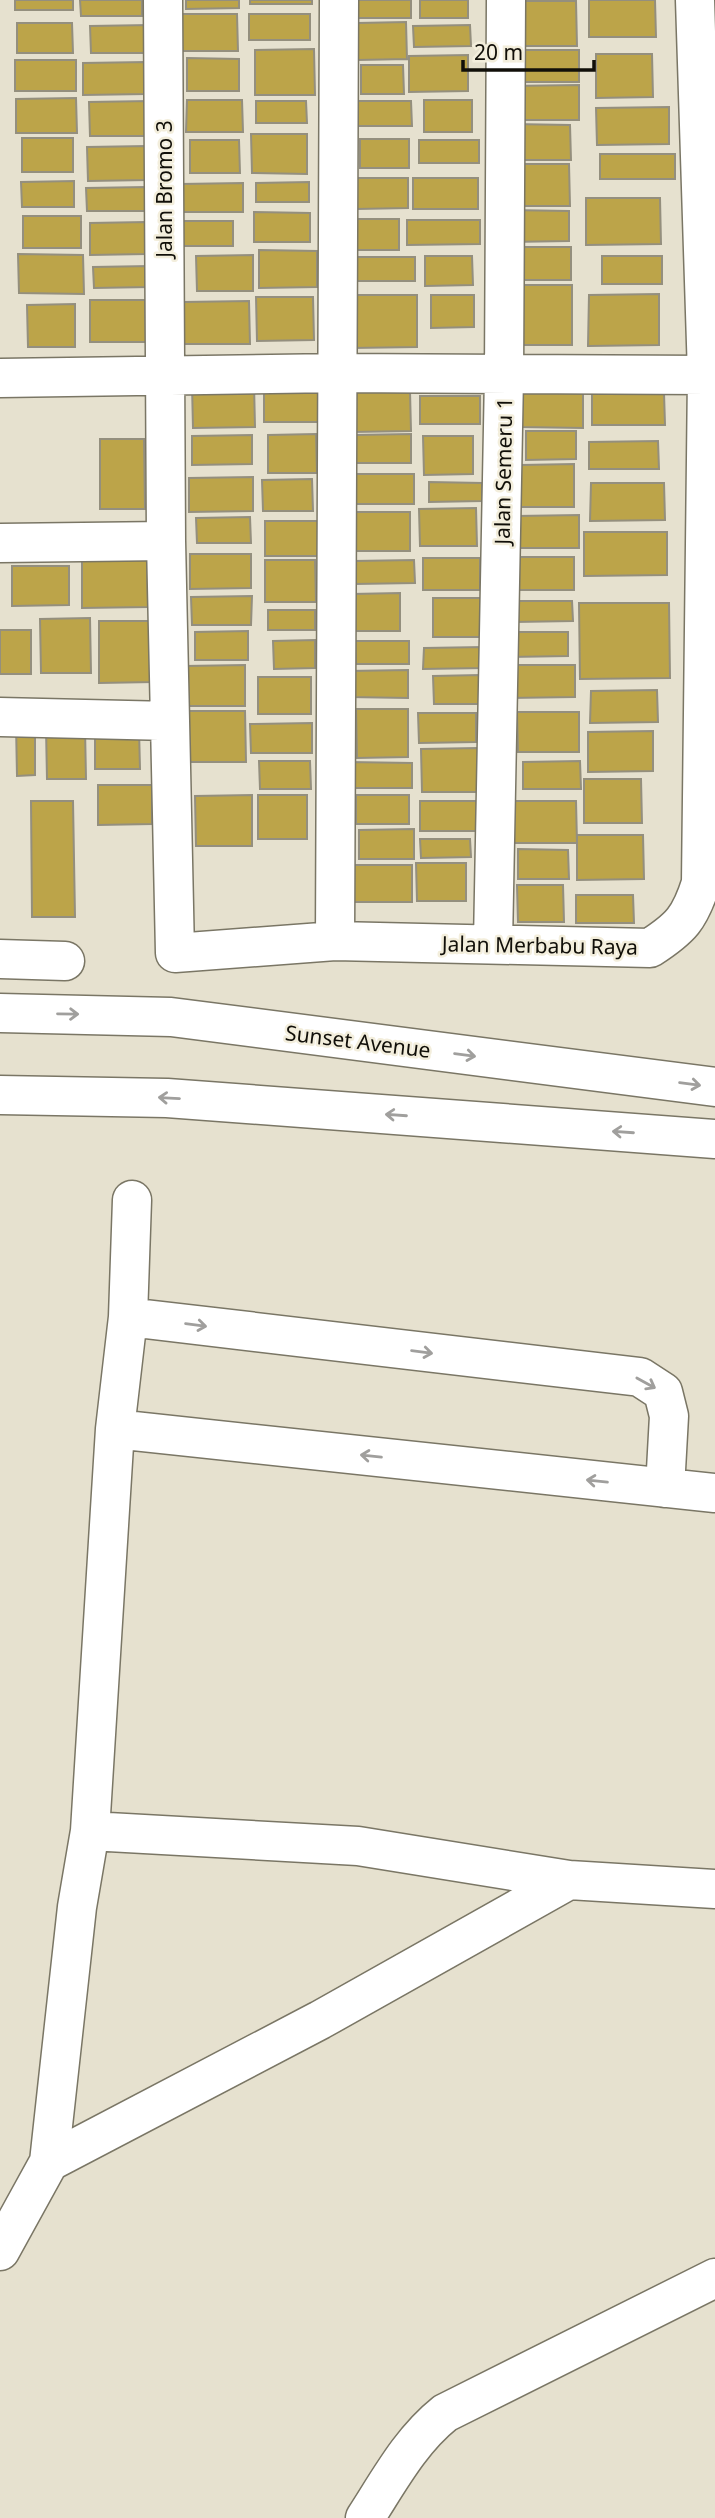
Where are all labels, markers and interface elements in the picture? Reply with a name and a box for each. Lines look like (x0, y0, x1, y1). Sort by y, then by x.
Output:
scale bar (463, 28, 594, 72)
text: 20 m (474, 38, 523, 66)
street label: Jalan Bromo 3 (150, 120, 178, 260)
street label: Jalan Semeru 1 (488, 397, 518, 547)
street label: Jalan Merbabu Raya (440, 929, 638, 961)
one-way arrow (56, 1008, 79, 1021)
street label: Sunset Avenue (284, 1018, 432, 1064)
one-way arrow (453, 1048, 476, 1061)
one-way arrow (678, 1078, 701, 1091)
one-way arrow (158, 1091, 181, 1104)
one-way arrow (385, 1108, 407, 1121)
one-way arrow (612, 1125, 634, 1138)
one-way arrow (184, 1319, 207, 1332)
one-way arrow (410, 1345, 433, 1358)
one-way arrow (636, 1376, 656, 1390)
one-way arrow (360, 1449, 383, 1462)
one-way arrow (586, 1474, 609, 1487)

